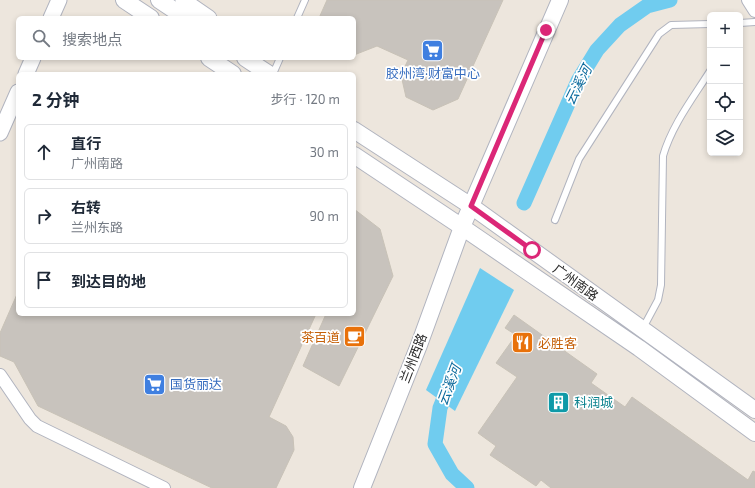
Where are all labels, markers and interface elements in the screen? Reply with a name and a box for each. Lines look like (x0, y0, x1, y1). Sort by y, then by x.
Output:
map controls (707, 12, 743, 156)
button: + (707, 12, 743, 48)
search box (16, 16, 356, 60)
route end (537, 21, 555, 39)
icon: search (30, 27, 52, 49)
text: 搜索地点 (62, 30, 122, 48)
supermarket icon: 胶州湾·财富中心 (420, 38, 446, 64)
button: − (707, 48, 743, 84)
water label: 云溪河 (560, 60, 596, 107)
place label: 胶州湾·财富中心 (386, 65, 480, 81)
button: locate (707, 84, 743, 120)
text: 2 分钟 (32, 89, 80, 109)
text: 步行 · 120 m (271, 91, 340, 107)
button: layers (707, 120, 743, 156)
text: 直行 (71, 134, 101, 152)
icon: ahead (33, 141, 55, 163)
text: 30 m (310, 144, 339, 160)
text: 广州南路 (71, 155, 123, 171)
text: 右转 (71, 198, 101, 216)
icon: right (33, 205, 55, 227)
text: 90 m (309, 208, 339, 224)
text: 兰州东路 (71, 219, 123, 235)
route start (523, 241, 541, 259)
street label: 广州南路 (550, 260, 602, 304)
icon: arrive (33, 269, 55, 291)
text: 到达目的地 (71, 272, 146, 290)
cafe icon: 茶百道 (342, 324, 368, 350)
place label: 茶百道 (301, 329, 340, 345)
restaurant icon: 必胜客 (510, 330, 536, 356)
street label: 兰州西路 (396, 331, 430, 385)
place label: 必胜客 (538, 335, 577, 351)
water label: 云溪河 (433, 359, 465, 407)
supermarket icon: 国货丽达 (142, 371, 168, 397)
place label: 国货丽达 (170, 376, 222, 392)
building icon: 科润城 (546, 389, 572, 415)
place label: 科润城 (574, 394, 613, 410)

